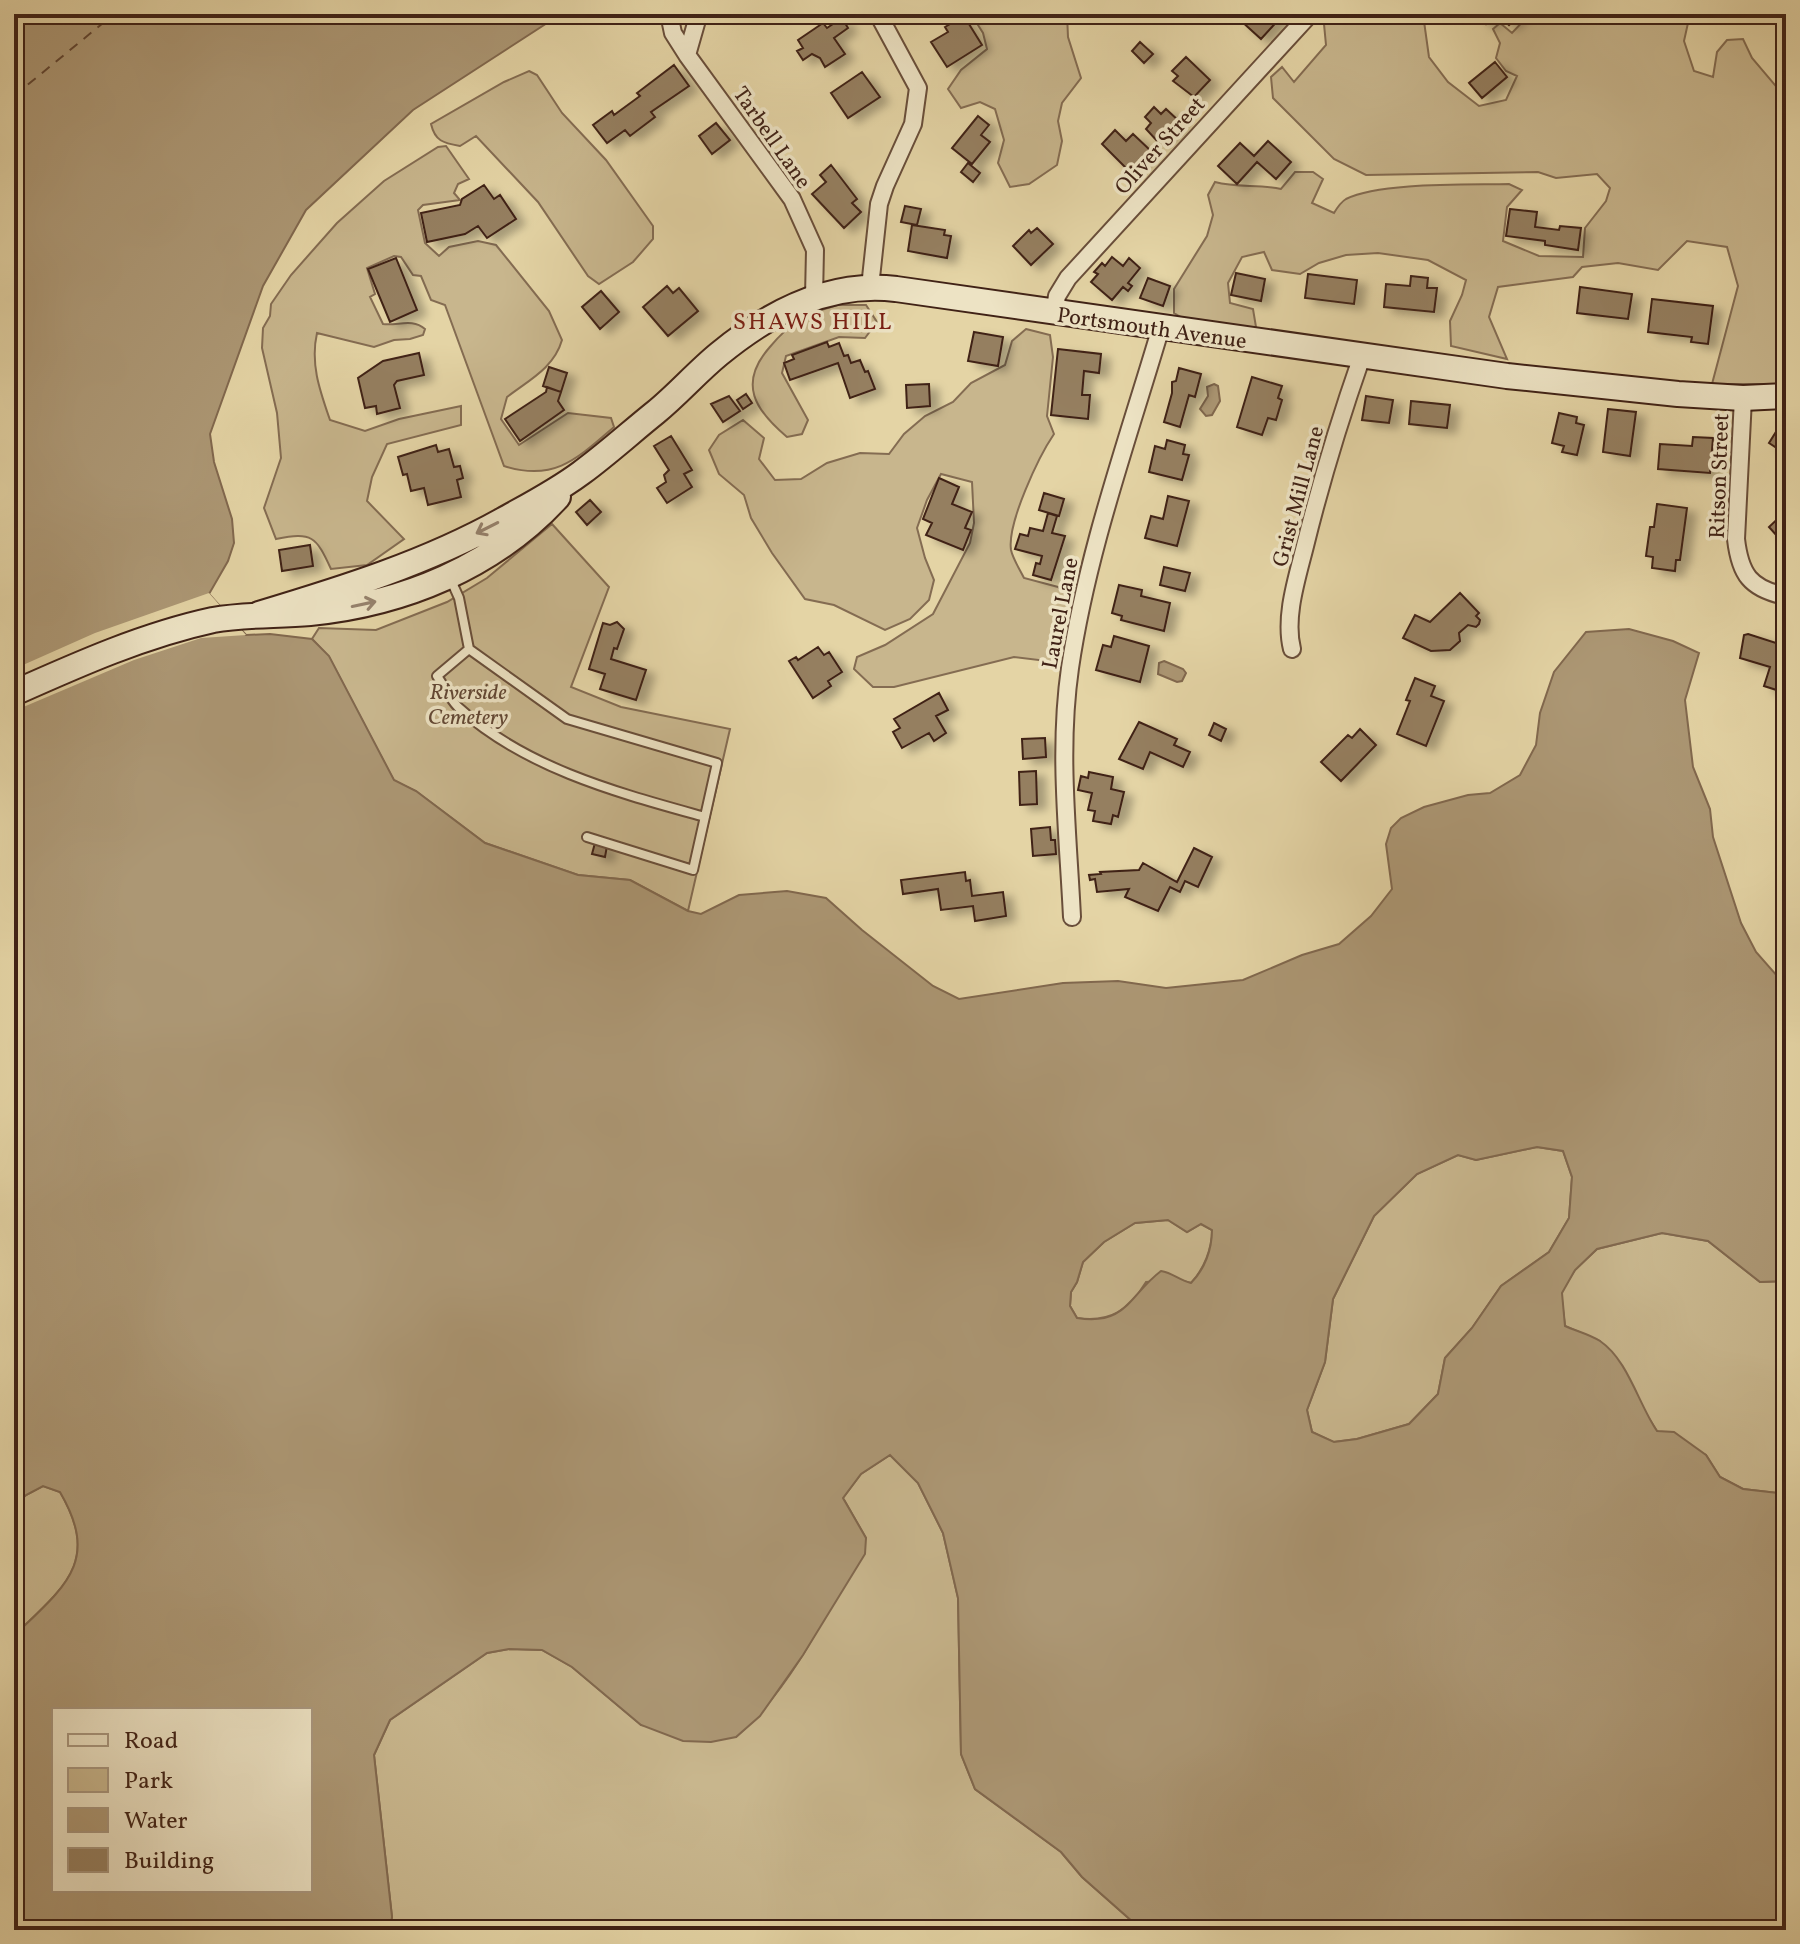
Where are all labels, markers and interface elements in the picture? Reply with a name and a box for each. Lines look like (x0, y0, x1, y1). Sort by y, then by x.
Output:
street label: Tarbell Lane (724, 81, 818, 196)
street label: Oliver Street (1108, 91, 1214, 203)
street label: Portsmouth Avenue (1055, 301, 1248, 358)
district label: SHAWS HILL (733, 306, 893, 340)
street label: Ritson Street (1703, 412, 1738, 539)
street label: Grist Mill Lane (1266, 423, 1333, 571)
one-way arrow (475, 521, 499, 537)
street label: Laurel Lane (1035, 555, 1087, 672)
one-way arrow (351, 596, 376, 611)
park label: Riverside Cemetery (428, 678, 508, 734)
legend (52, 1708, 312, 1892)
text: Road (124, 1725, 178, 1759)
text: Park (124, 1765, 173, 1799)
text: Water (124, 1805, 188, 1839)
text: Building (124, 1845, 214, 1879)

